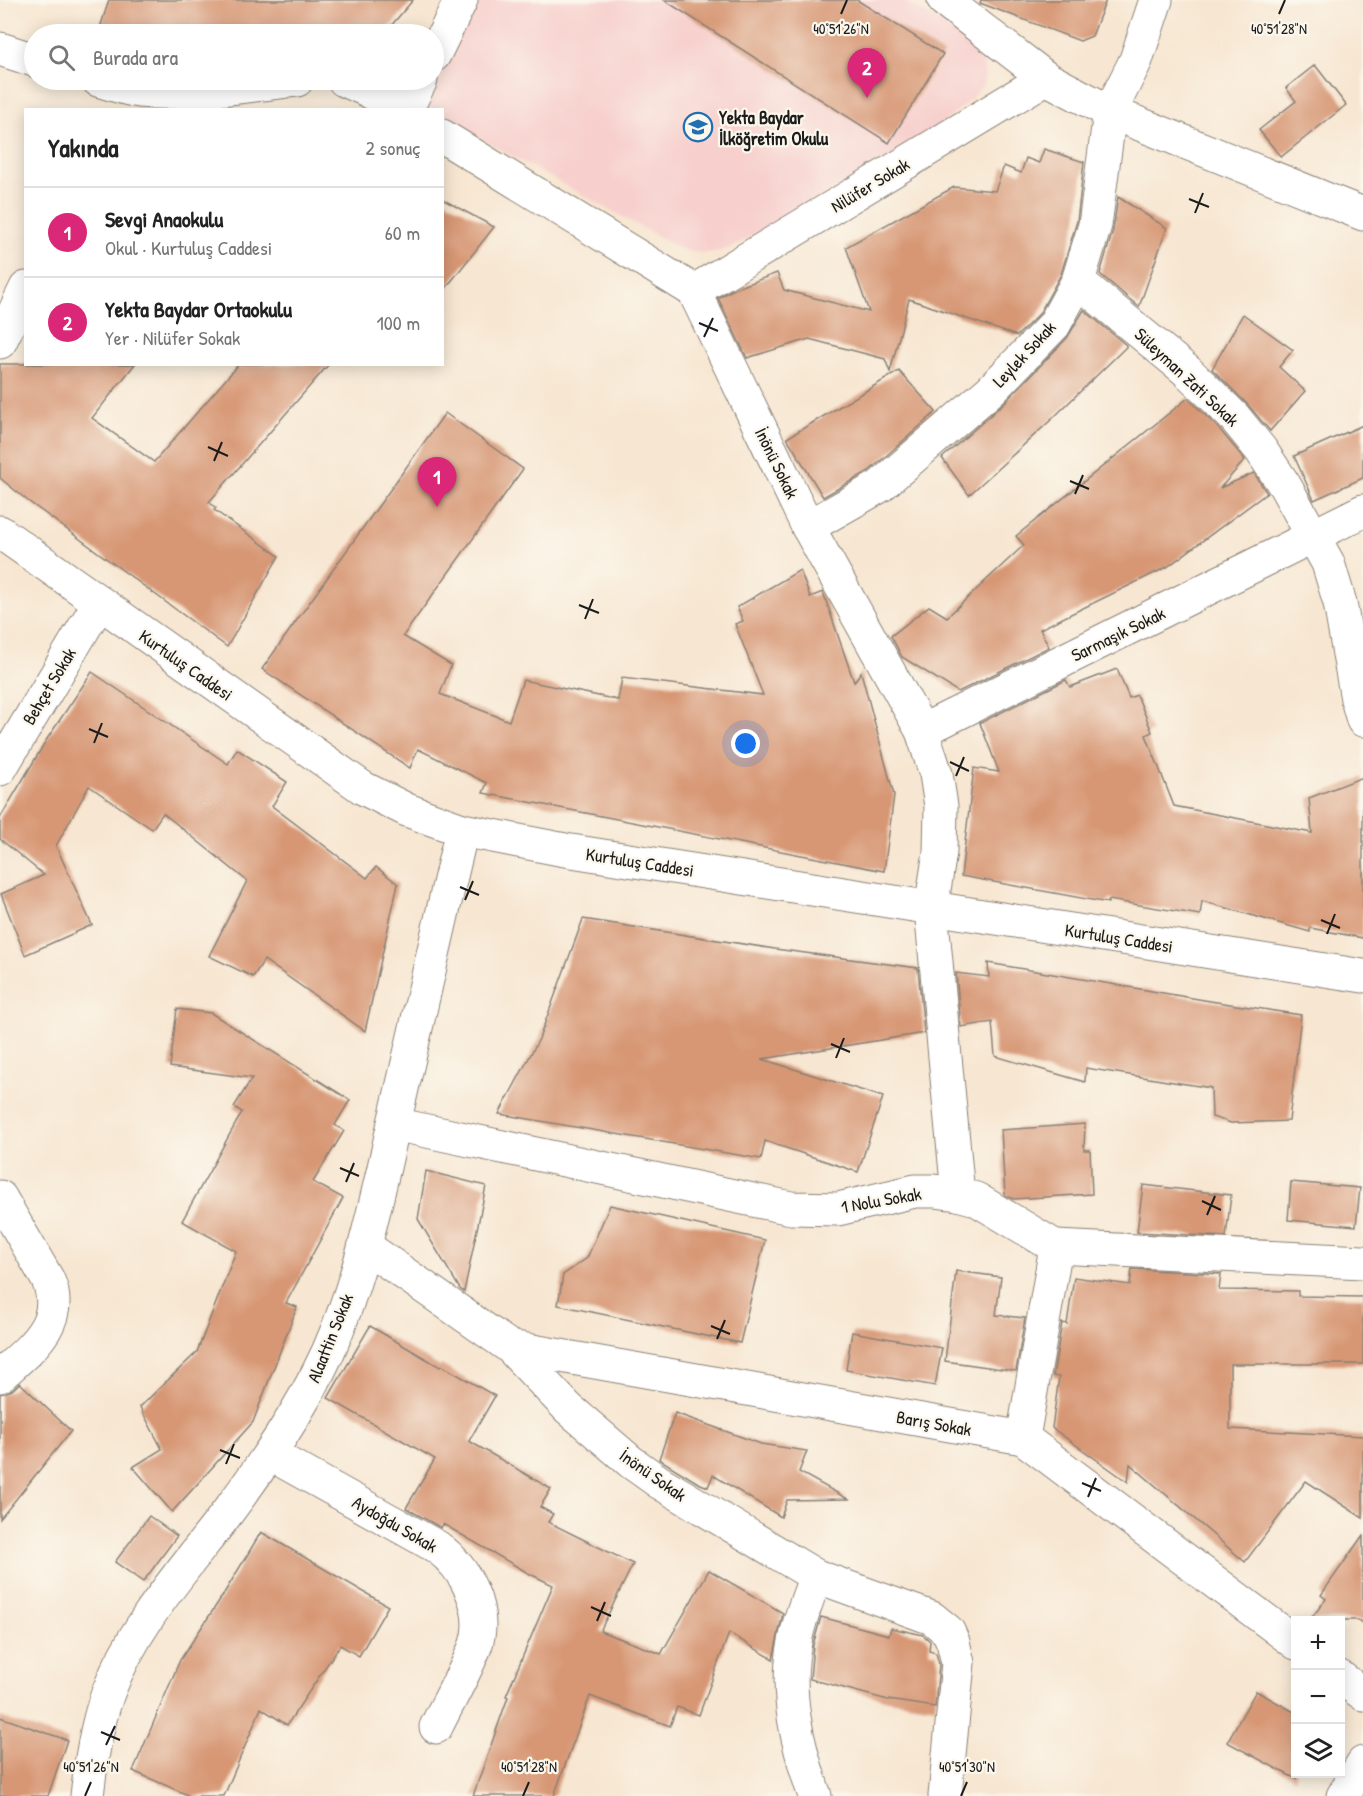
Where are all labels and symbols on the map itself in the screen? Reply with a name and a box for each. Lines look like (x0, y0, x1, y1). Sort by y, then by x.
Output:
text: 40°51'26"N (813, 18, 869, 39)
text: 40°51'28"N (1251, 18, 1307, 39)
pin: 2 (848, 48, 886, 98)
place label: Yekta Baydar İlköğretim Okulu (719, 105, 829, 152)
school or university icon: Yekta Baydar İlköğretim Okulu (682, 111, 714, 143)
street label: Nilüfer Sokak (826, 151, 915, 218)
street label: Leylek Sokak (987, 315, 1062, 393)
street label: Süleyman Zati Sokak (1129, 322, 1245, 432)
street label: İnönü Sokak (749, 423, 805, 503)
pin: 1 (418, 458, 456, 507)
street label: Sarmaşık Sokak (1067, 600, 1170, 668)
street label: Kurtuluş Caddesi (134, 623, 238, 707)
street label: Behçet Sokak (16, 642, 82, 729)
your location (731, 729, 760, 758)
street label: Kurtuluş Caddesi (584, 841, 696, 883)
street label: Kurtuluş Caddesi (1063, 917, 1175, 959)
street label: 1 Nolu Sokak (839, 1181, 924, 1219)
street label: Alaattin Sokak (301, 1289, 359, 1386)
street label: Barış Sokak (895, 1404, 974, 1442)
street label: İnönü Sokak (614, 1443, 692, 1508)
street label: Aydoğdu Sokak (348, 1490, 443, 1559)
text: 40°51'26"N (63, 1756, 119, 1777)
text: 40°51'28"N (501, 1756, 557, 1777)
text: 40°51'30"N (939, 1756, 995, 1777)

